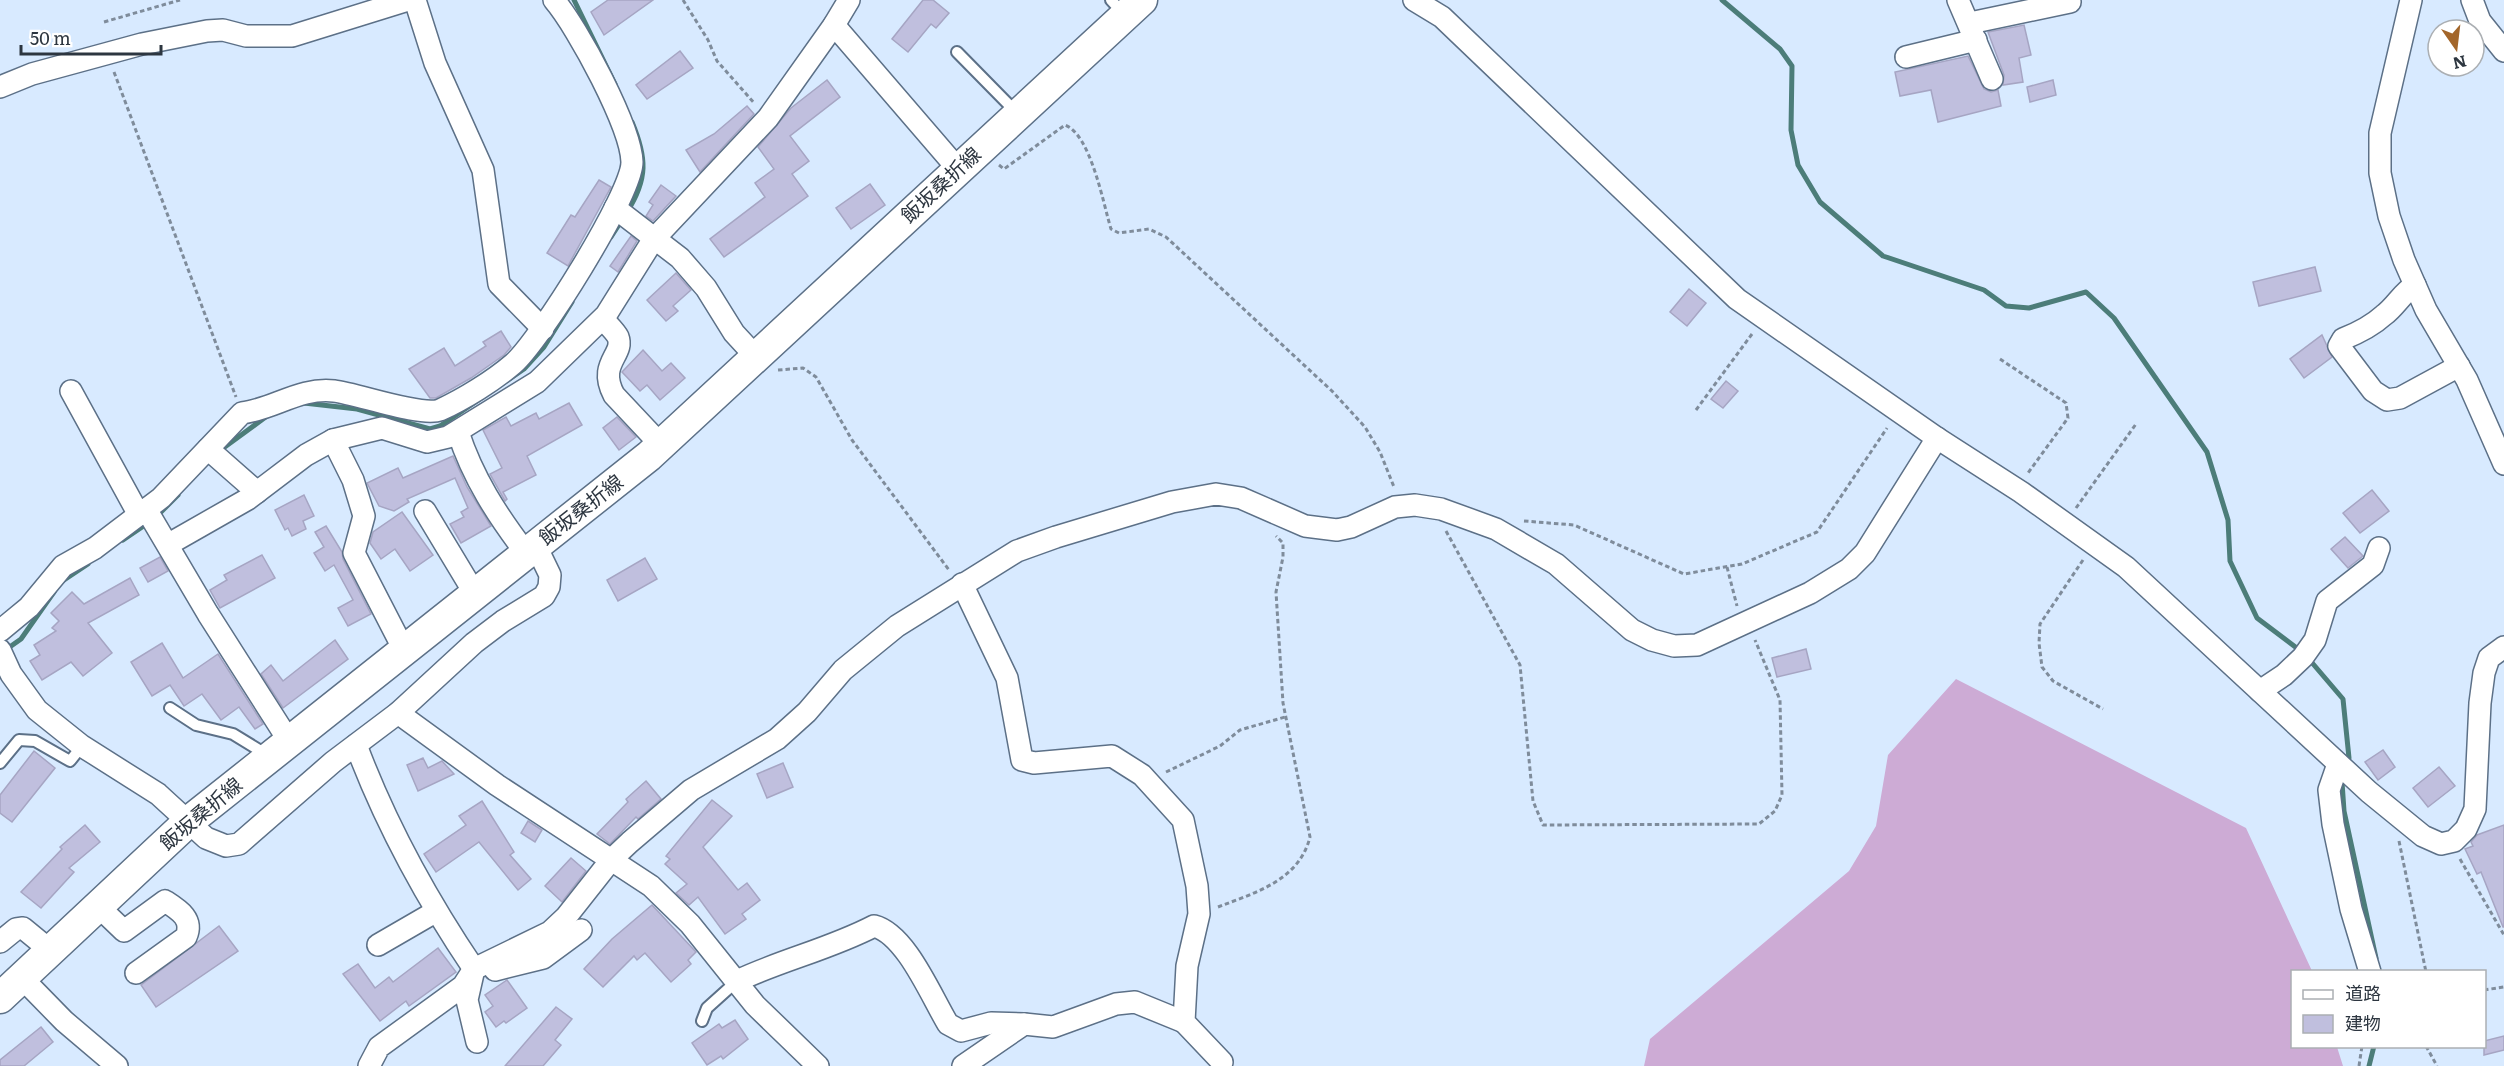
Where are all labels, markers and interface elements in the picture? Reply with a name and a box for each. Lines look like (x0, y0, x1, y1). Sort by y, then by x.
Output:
scale bar (21, 18, 160, 56)
north arrow (2426, 18, 2486, 78)
text: 50 m (30, 24, 71, 51)
text: N (2450, 50, 2469, 77)
street label: 飯坂桑折線 (893, 138, 986, 229)
street label: 飯坂桑折線 (531, 466, 628, 551)
street label: 飯坂桑折線 (152, 769, 248, 856)
legend (2291, 970, 2486, 1048)
text: 道路 (2345, 979, 2381, 1006)
text: 建物 (2345, 1009, 2381, 1036)

